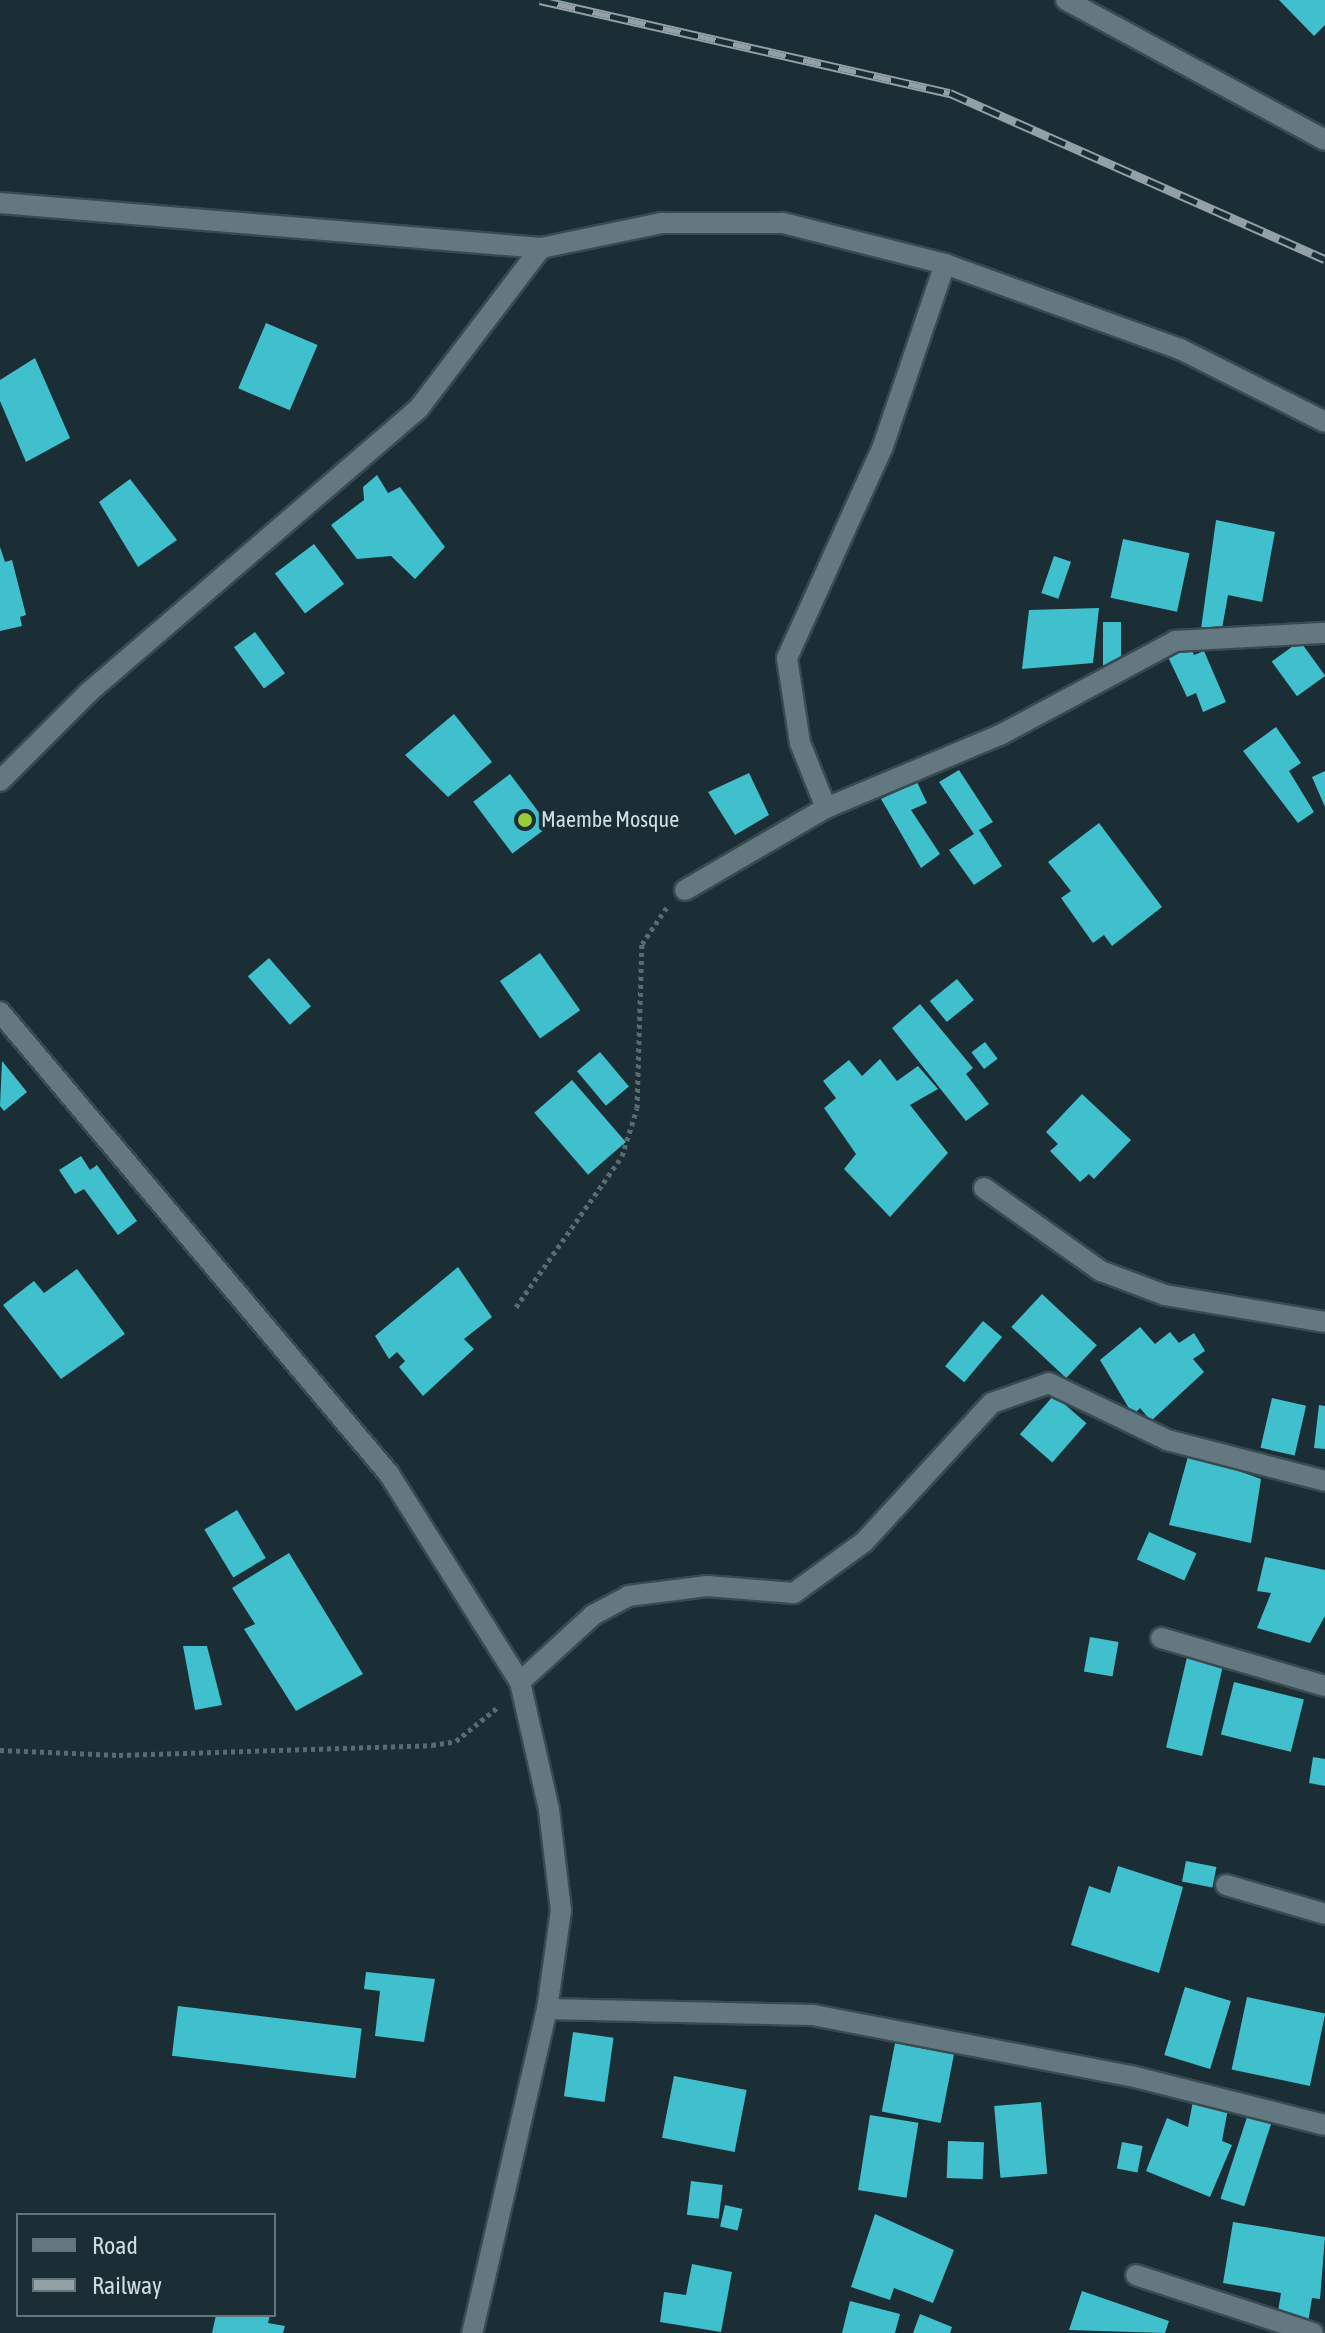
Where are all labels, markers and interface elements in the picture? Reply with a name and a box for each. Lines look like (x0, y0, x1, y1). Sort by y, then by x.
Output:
place label: Maembe Mosque (541, 807, 679, 833)
marker: Maembe Mosque (516, 811, 534, 829)
legend (16, 2213, 276, 2317)
text: Road (92, 2232, 138, 2259)
text: Railway (92, 2272, 162, 2299)

